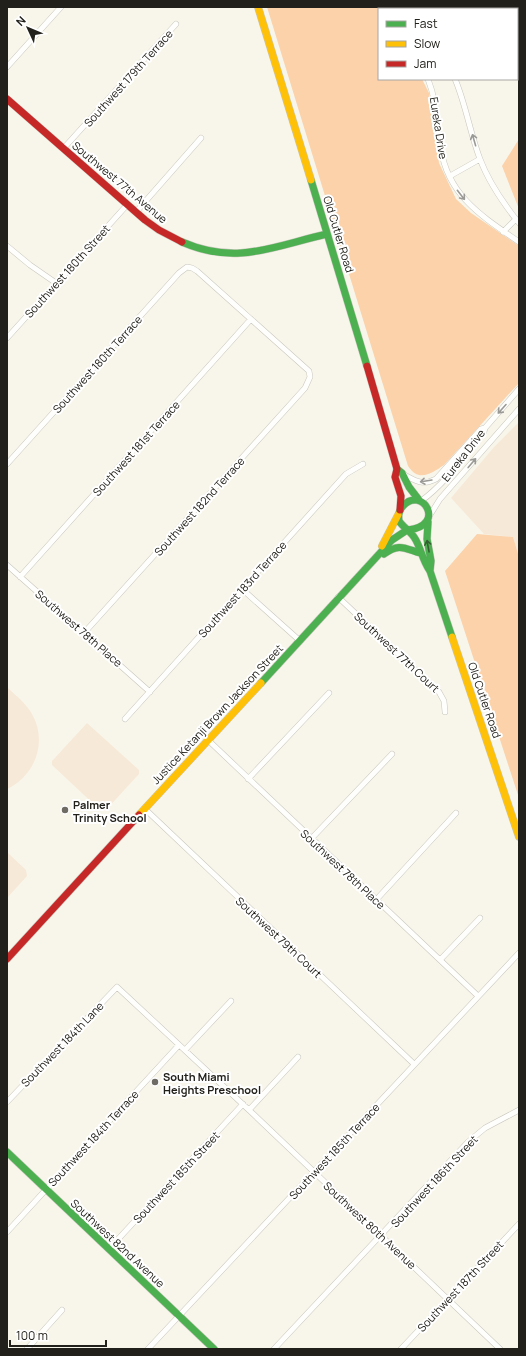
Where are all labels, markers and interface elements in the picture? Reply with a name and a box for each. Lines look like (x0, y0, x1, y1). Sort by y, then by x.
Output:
north arrow (8, 8, 48, 48)
legend (378, 8, 518, 80)
text: N (12, 13, 29, 29)
text: Fast (414, 15, 438, 32)
street label: Southwest 179th Terrace (80, 26, 176, 130)
text: Slow (414, 35, 440, 52)
text: Jam (414, 55, 436, 72)
street label: Eureka Drive (427, 96, 451, 161)
one-way arrow (470, 134, 477, 147)
street label: Southwest 77th Avenue (69, 138, 171, 227)
one-way arrow (457, 190, 466, 201)
street label: Old Cutler Road (320, 194, 358, 274)
street label: Southwest 180th Street (21, 221, 113, 321)
street label: Southwest 180th Terrace (49, 312, 145, 416)
street label: Southwest 181st Terrace (89, 397, 183, 499)
one-way arrow (498, 403, 507, 413)
street label: Eureka Drive (438, 425, 489, 484)
street label: Southwest 182nd Terrace (151, 453, 248, 559)
one-way arrow (467, 457, 476, 468)
one-way arrow (420, 477, 433, 485)
street label: Southwest 183rd Terrace (194, 537, 290, 641)
one-way arrow (424, 540, 432, 553)
street label: Southwest 78th Place (32, 586, 126, 670)
street label: Southwest 77th Court (351, 608, 443, 696)
street label: Justice Ketanji Brown Jackson Street (148, 641, 286, 787)
street label: Old Cutler Road (465, 660, 505, 740)
place label: Palmer Trinity School (73, 797, 147, 825)
marker: Palmer Trinity School (60, 805, 70, 815)
street label: Southwest 78th Place (297, 826, 389, 913)
street label: Southwest 79th Court (233, 893, 325, 981)
street label: Southwest 184th Lane (17, 998, 107, 1090)
place label: South Miami Heights Preschool (163, 1069, 261, 1097)
marker: South Miami Heights Preschool (150, 1077, 160, 1087)
street label: Southwest 184th Terrace (44, 1086, 142, 1189)
street label: Southwest 185th Terrace (285, 1099, 383, 1202)
street label: Southwest 185th Street (129, 1128, 223, 1226)
street label: Southwest 186th Street (387, 1132, 481, 1230)
street label: Southwest 80th Avenue (320, 1178, 420, 1272)
street label: Southwest 82nd Avenue (68, 1195, 169, 1291)
street label: Southwest 187th Street (414, 1237, 506, 1335)
scale bar (10, 1322, 106, 1348)
text: 100 m (16, 1327, 48, 1344)

